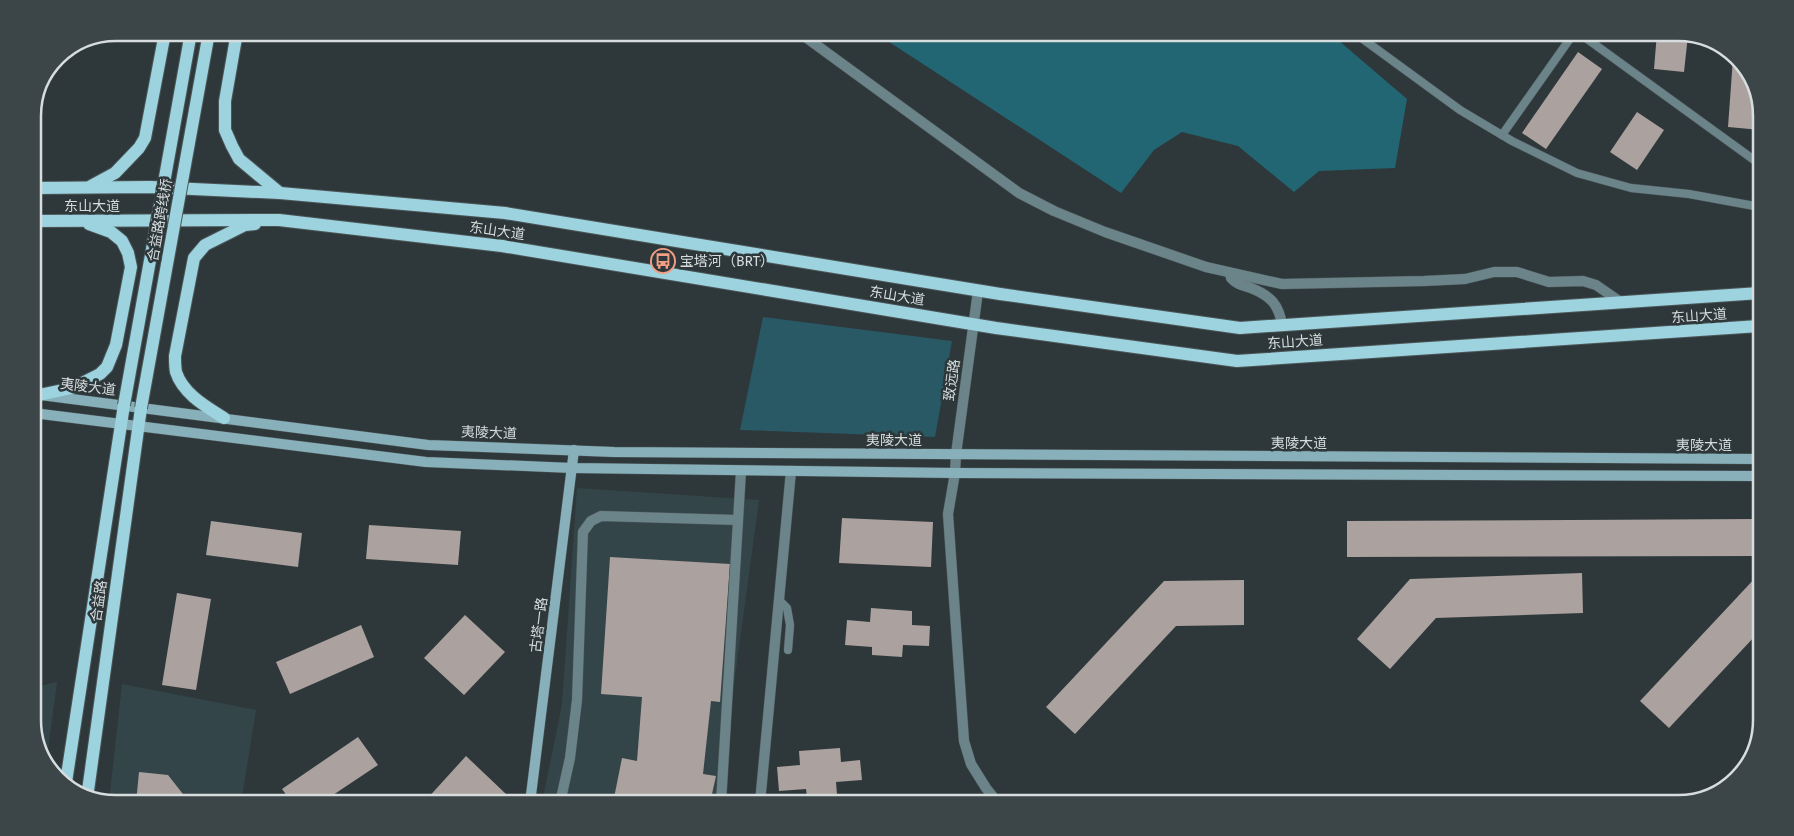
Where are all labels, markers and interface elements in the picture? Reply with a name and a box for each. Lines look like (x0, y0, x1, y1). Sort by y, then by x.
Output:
street label: 合益路跨线桥 (144, 177, 176, 263)
street label: 东山大道 (64, 198, 120, 215)
street label: 东山大道 (468, 219, 526, 243)
bus stop icon: 宝塔河（BRT） (650, 248, 676, 274)
place label: 宝塔河（BRT） (680, 253, 774, 270)
street label: 东山大道 (868, 283, 926, 309)
street label: 东山大道 (1670, 306, 1728, 326)
street label: 东山大道 (1266, 332, 1324, 352)
street label: 致远路 (941, 358, 963, 402)
street label: 夷陵大道 (59, 375, 117, 399)
street label: 夷陵大道 (461, 424, 517, 442)
street label: 夷陵大道 (866, 432, 922, 449)
street label: 夷陵大道 (1271, 435, 1327, 452)
street label: 夷陵大道 (1676, 437, 1732, 454)
street label: 合益路 (88, 579, 110, 623)
street label: 古塔一路 (527, 596, 551, 654)

